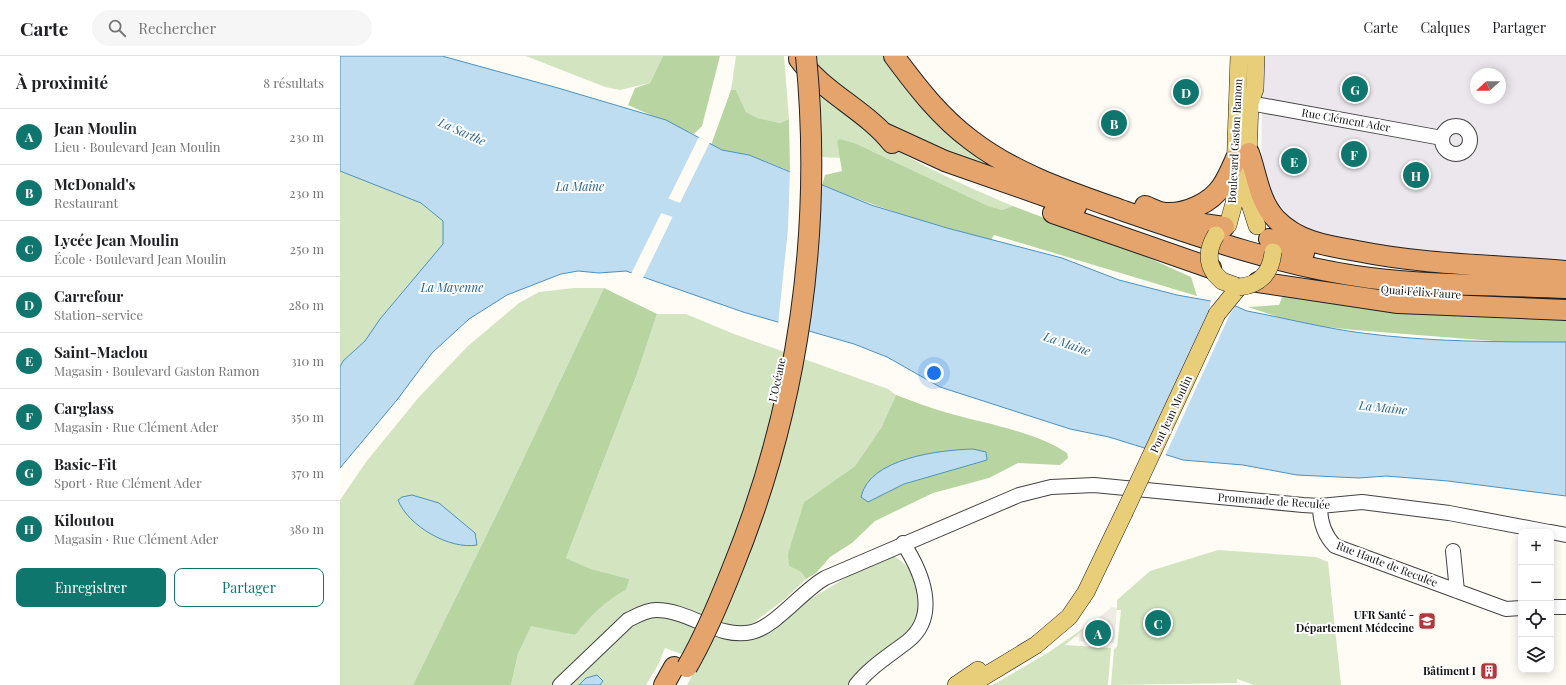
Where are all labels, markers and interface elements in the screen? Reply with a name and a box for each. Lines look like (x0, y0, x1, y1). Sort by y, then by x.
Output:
search box (92, 10, 372, 46)
text: Carte (20, 15, 68, 41)
icon: search (106, 17, 128, 39)
text: Rechercher (138, 18, 216, 38)
text: Carte (1364, 18, 1398, 37)
text: Calques (1420, 18, 1470, 37)
text: Partager (1492, 18, 1546, 37)
north arrow (1470, 68, 1506, 104)
text: À proximité (16, 71, 108, 93)
text: 8 résultats (263, 74, 324, 91)
pin: G (1342, 74, 1368, 104)
pin: D (1173, 77, 1199, 107)
street label: Boulevard Gaston Ramon (1224, 78, 1245, 204)
street label: Rue Clément Ader (1301, 104, 1392, 135)
pin: B (1101, 108, 1127, 138)
water label: La Sarthe (435, 113, 488, 149)
text: Jean Moulin (54, 118, 137, 138)
text: A (25, 128, 33, 145)
text: 230 m (289, 128, 324, 145)
text: Lieu · Boulevard Jean Moulin (54, 138, 221, 155)
pin: F (1341, 139, 1367, 169)
pin: E (1281, 146, 1307, 176)
pin: H (1403, 160, 1429, 190)
text: McDonald's (54, 174, 135, 194)
water label: La Maine (555, 178, 604, 194)
text: B (25, 184, 33, 201)
text: 230 m (289, 184, 324, 201)
text: Restaurant (54, 194, 118, 211)
text: Lycée Jean Moulin (54, 230, 179, 250)
text: C (24, 240, 34, 257)
text: 250 m (290, 240, 324, 257)
text: École · Boulevard Jean Moulin (54, 250, 226, 267)
water label: La Mayenne (420, 279, 483, 295)
street label: Quai Félix Faure (1380, 281, 1462, 302)
text: Carrefour (54, 286, 123, 306)
text: D (24, 296, 34, 313)
text: 280 m (288, 296, 324, 313)
text: Station-service (54, 306, 143, 323)
water label: La Maine (1041, 327, 1093, 359)
text: Saint-Maclou (54, 342, 148, 362)
text: E (25, 352, 33, 369)
text: 310 m (291, 352, 324, 369)
street label: L’Océane (765, 356, 789, 403)
text: Magasin · Boulevard Gaston Ramon (54, 362, 260, 379)
your location (924, 363, 944, 383)
street label: Pont Jean Moulin (1146, 372, 1195, 455)
water label: La Maine (1357, 396, 1408, 417)
text: Carglass (54, 398, 114, 418)
text: F (25, 408, 33, 425)
text: 350 m (290, 408, 324, 425)
text: Magasin · Rue Clément Ader (54, 418, 218, 435)
text: Basic-Fit (54, 454, 117, 474)
text: G (24, 464, 34, 481)
text: 370 m (290, 464, 324, 481)
text: Sport · Rue Clément Ader (54, 474, 202, 491)
street label: Promenade de Reculée (1217, 489, 1331, 512)
text: Kiloutou (54, 510, 114, 530)
text: H (24, 520, 34, 537)
text: 380 m (289, 520, 324, 537)
map controls (1518, 529, 1554, 673)
button: + (1518, 529, 1554, 565)
text: Magasin · Rue Clément Ader (54, 530, 218, 547)
street label: Rue Haute de Reculée (1334, 537, 1440, 590)
button: − (1518, 565, 1554, 601)
button: Enregistrer (16, 568, 166, 607)
button: Partager (174, 568, 324, 607)
button: locate (1518, 601, 1554, 637)
place label: UFR Santé - Département Médecine (1296, 607, 1414, 635)
pin: C (1145, 608, 1171, 638)
school or university icon: UFR Santé - Département Médecine (1417, 611, 1437, 631)
pin: A (1085, 618, 1111, 648)
button: layers (1518, 637, 1554, 673)
building icon: Bâtiment I (1479, 661, 1499, 681)
place label: Bâtiment I (1423, 663, 1476, 678)

